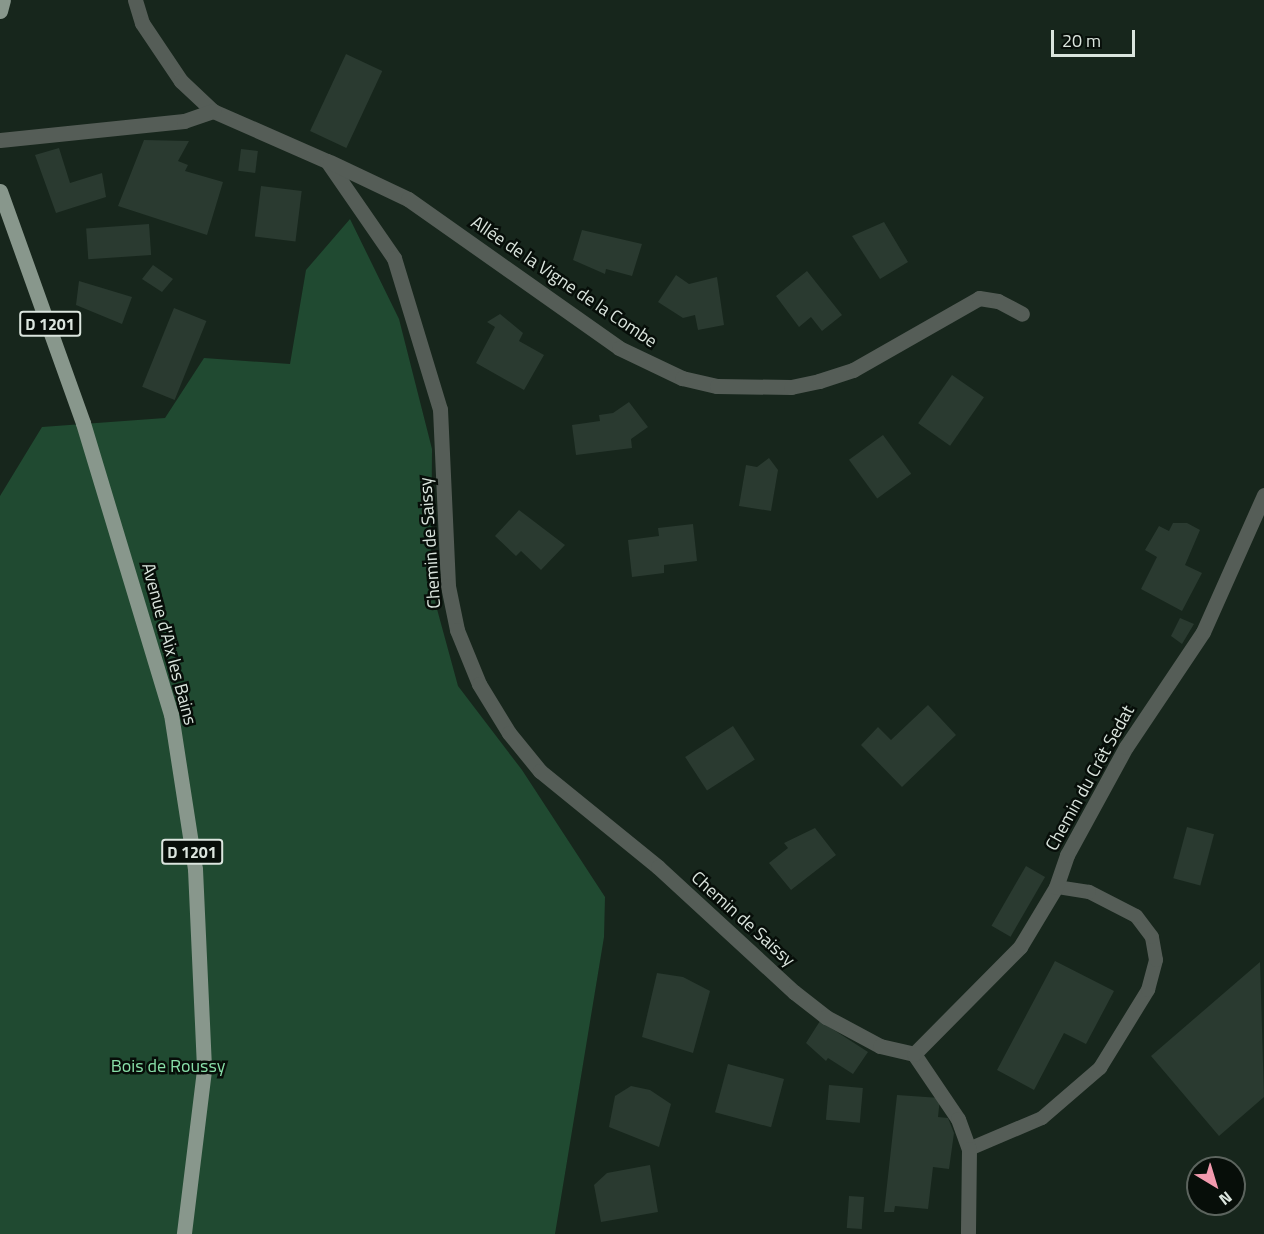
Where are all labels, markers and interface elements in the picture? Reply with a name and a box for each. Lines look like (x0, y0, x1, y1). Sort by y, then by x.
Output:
scale bar (1054, 18, 1138, 56)
text: 20 m (1062, 27, 1101, 54)
street label: Allée de la Vigne de la Combe (467, 212, 661, 352)
road number: D 1201 (19, 311, 82, 337)
street label: Chemin de Saissy (415, 477, 445, 609)
street label: Avenue d'Aix les Bains (137, 560, 201, 728)
street label: Chemin du Crêt Sedat (1041, 701, 1139, 855)
road number: D 1201 (160, 839, 224, 865)
street label: Chemin de Saissy (687, 867, 799, 971)
park label: Bois de Roussy (111, 1055, 225, 1077)
north arrow (1186, 1156, 1246, 1216)
text: N (1214, 1186, 1238, 1211)

